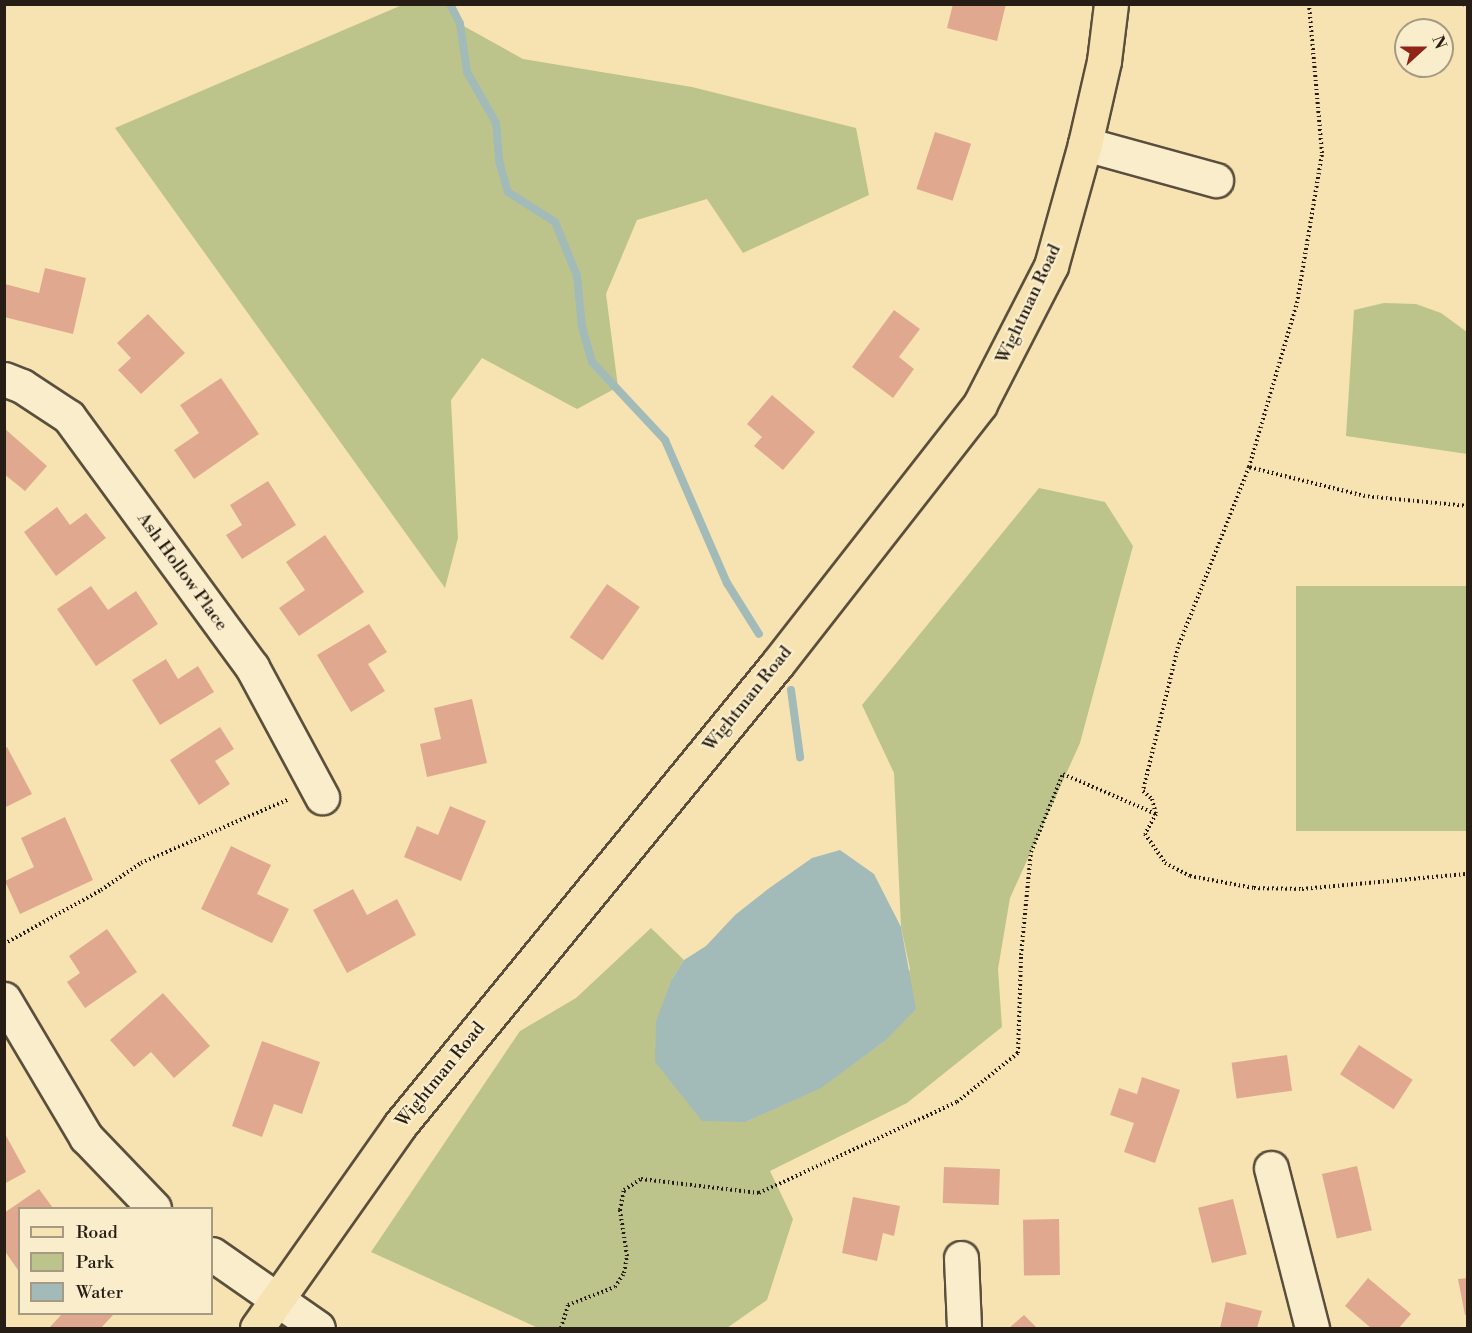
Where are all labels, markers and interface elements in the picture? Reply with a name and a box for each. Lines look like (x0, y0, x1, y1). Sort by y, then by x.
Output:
north arrow (1394, 18, 1454, 78)
text: N (1427, 33, 1451, 52)
street label: Wightman Road (992, 241, 1066, 367)
street label: Ash Hollow Place (132, 509, 232, 635)
street label: Wightman Road (699, 642, 797, 756)
street label: Wightman Road (392, 1018, 490, 1132)
legend (18, 1207, 213, 1315)
text: Road (76, 1221, 118, 1244)
text: Park (76, 1251, 113, 1274)
text: Water (76, 1281, 123, 1304)

